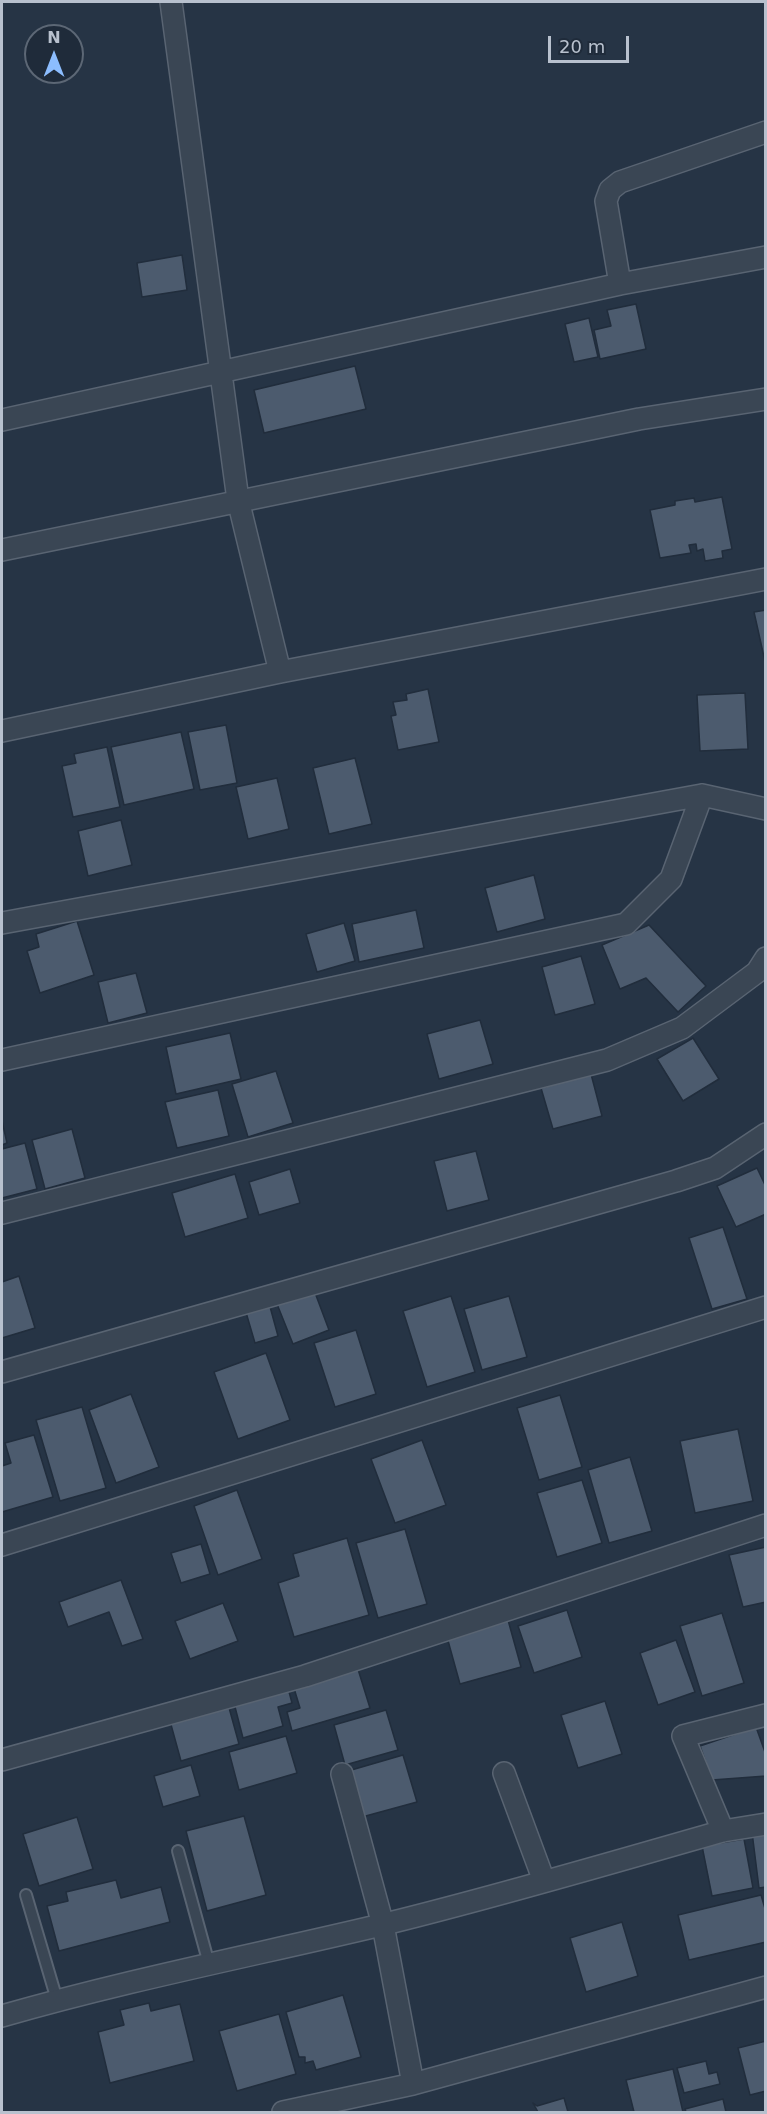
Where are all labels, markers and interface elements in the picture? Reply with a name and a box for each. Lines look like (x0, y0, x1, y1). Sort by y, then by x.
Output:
north arrow (24, 24, 84, 84)
scale bar (551, 24, 632, 62)
text: N (47, 28, 61, 47)
text: 20 m (559, 36, 605, 57)

